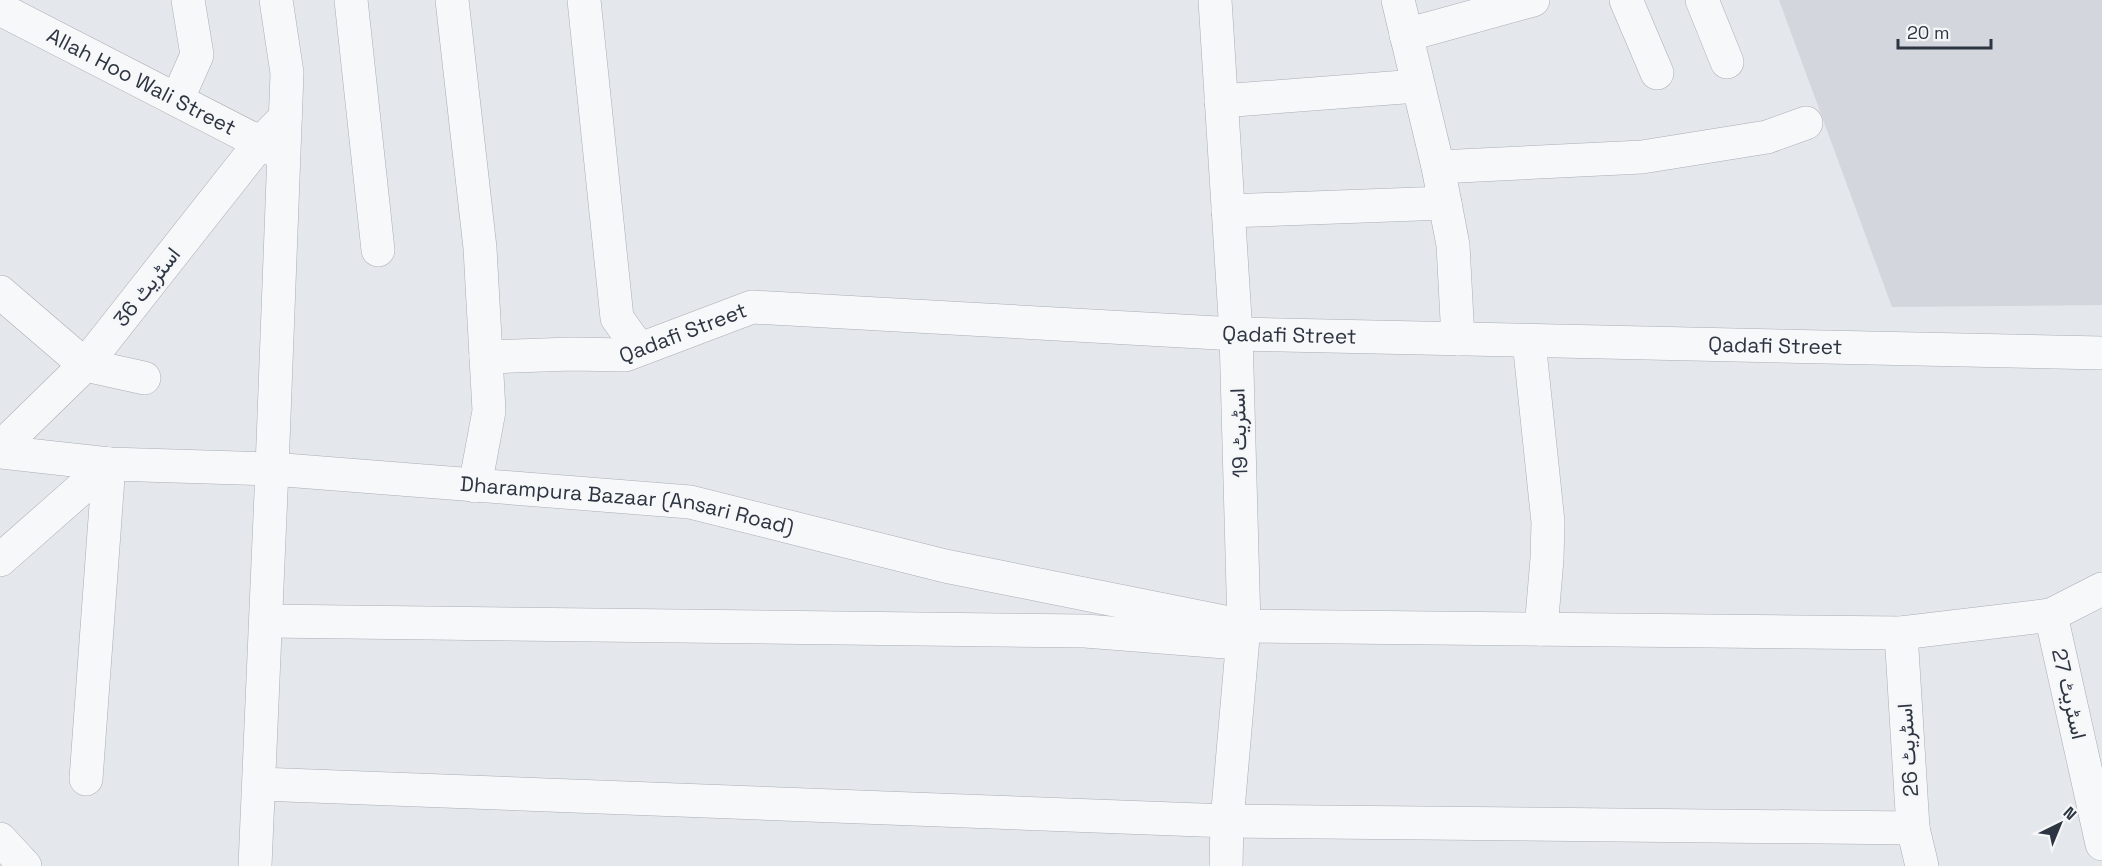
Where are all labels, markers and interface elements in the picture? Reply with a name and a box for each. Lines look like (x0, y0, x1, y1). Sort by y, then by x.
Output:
scale bar (1898, 12, 1991, 50)
street label: Allah Hoo Wali Street (42, 21, 241, 141)
text: 20 m (1907, 21, 1950, 44)
street label: اسٹریٹ 36 (107, 241, 186, 332)
street label: Qadafi Street (615, 296, 750, 369)
street label: Qadafi Street (1222, 319, 1357, 350)
street label: Qadafi Street (1708, 330, 1843, 360)
street label: اسٹریٹ 19 (1223, 388, 1254, 478)
street label: Dharampura Bazaar (Ansari Road) (459, 470, 797, 541)
street label: اسٹریٹ 27 (2046, 646, 2093, 742)
street label: اسٹریٹ 26 (1891, 702, 1924, 798)
north arrow (2030, 794, 2090, 854)
text: N (2059, 802, 2081, 825)

